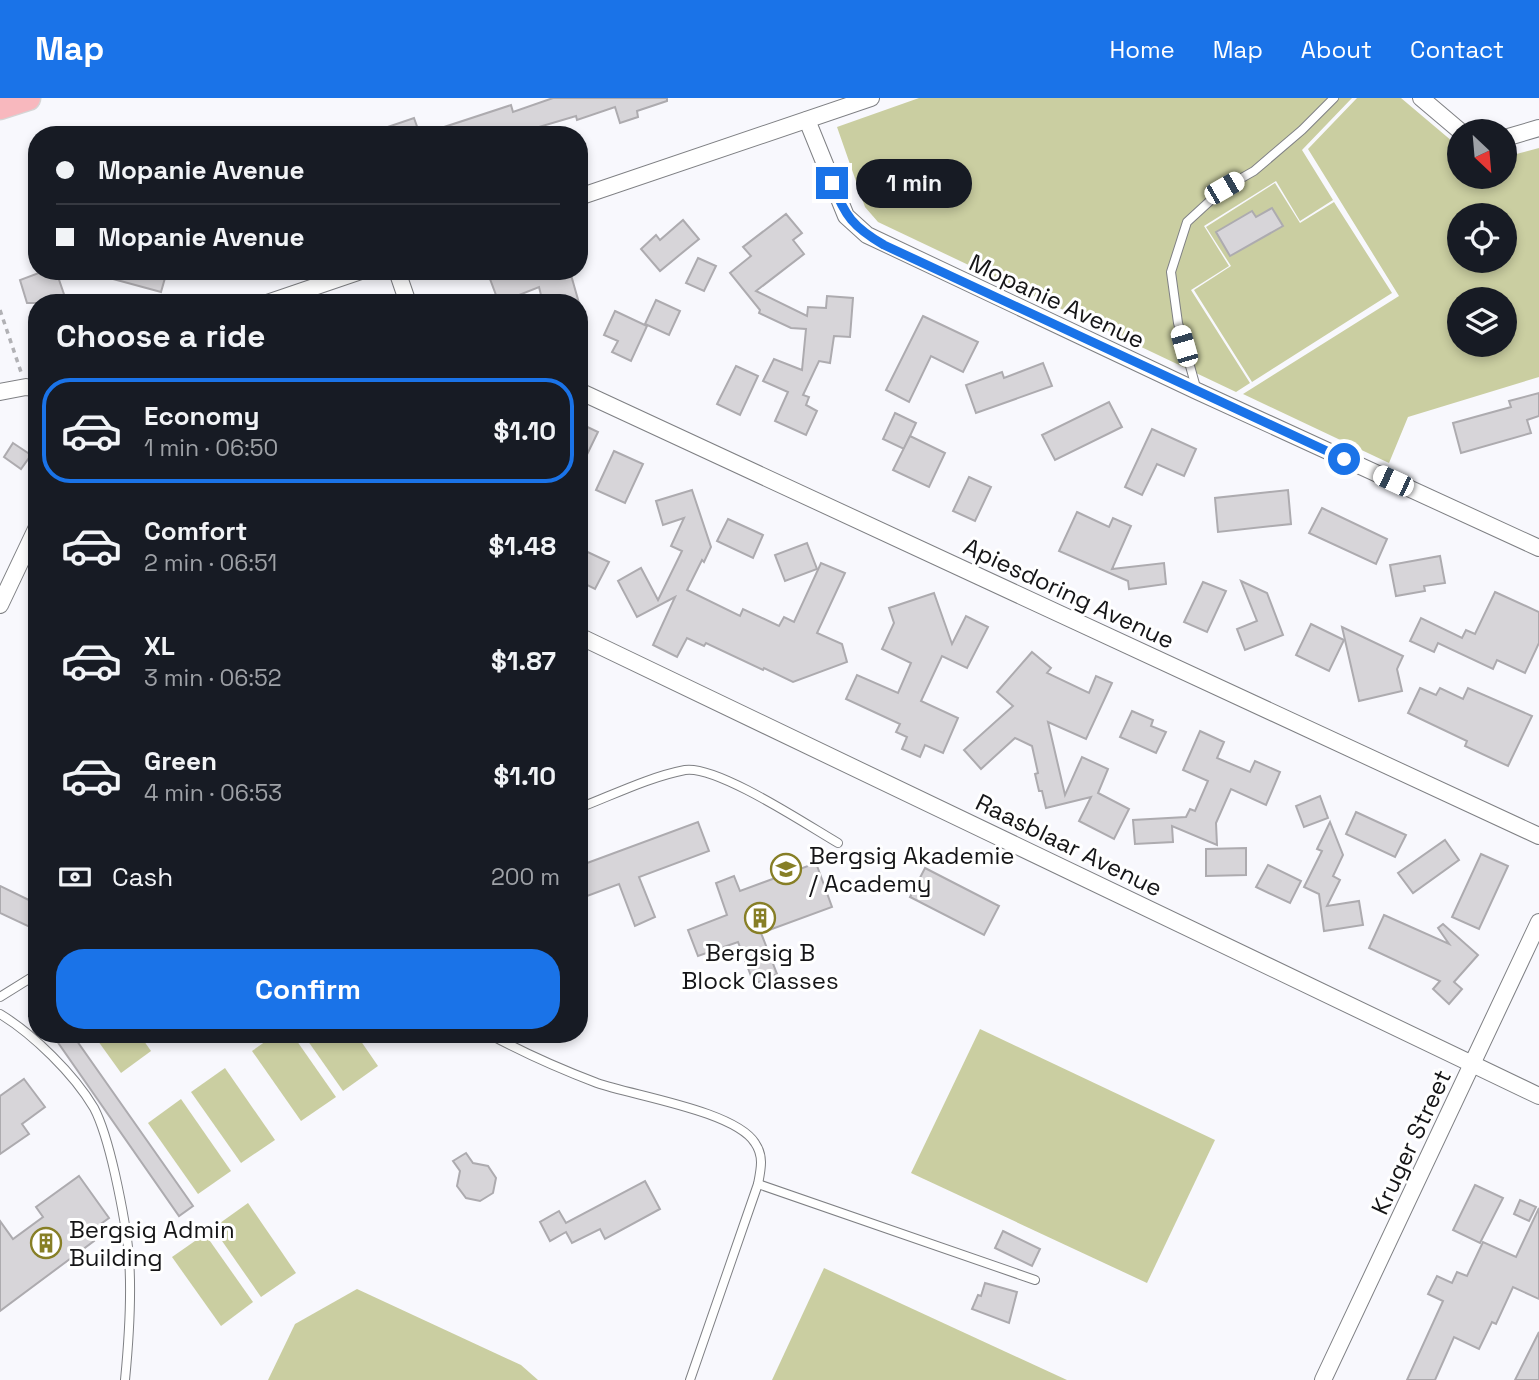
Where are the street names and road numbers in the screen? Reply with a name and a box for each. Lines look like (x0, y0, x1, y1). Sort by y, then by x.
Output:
street label: Mopanie Avenue (964, 247, 1150, 355)
street label: Apiesdoring Avenue (959, 531, 1179, 655)
street label: Raasblaar Avenue (971, 786, 1167, 904)
street label: Kruger Street (1364, 1065, 1458, 1219)

